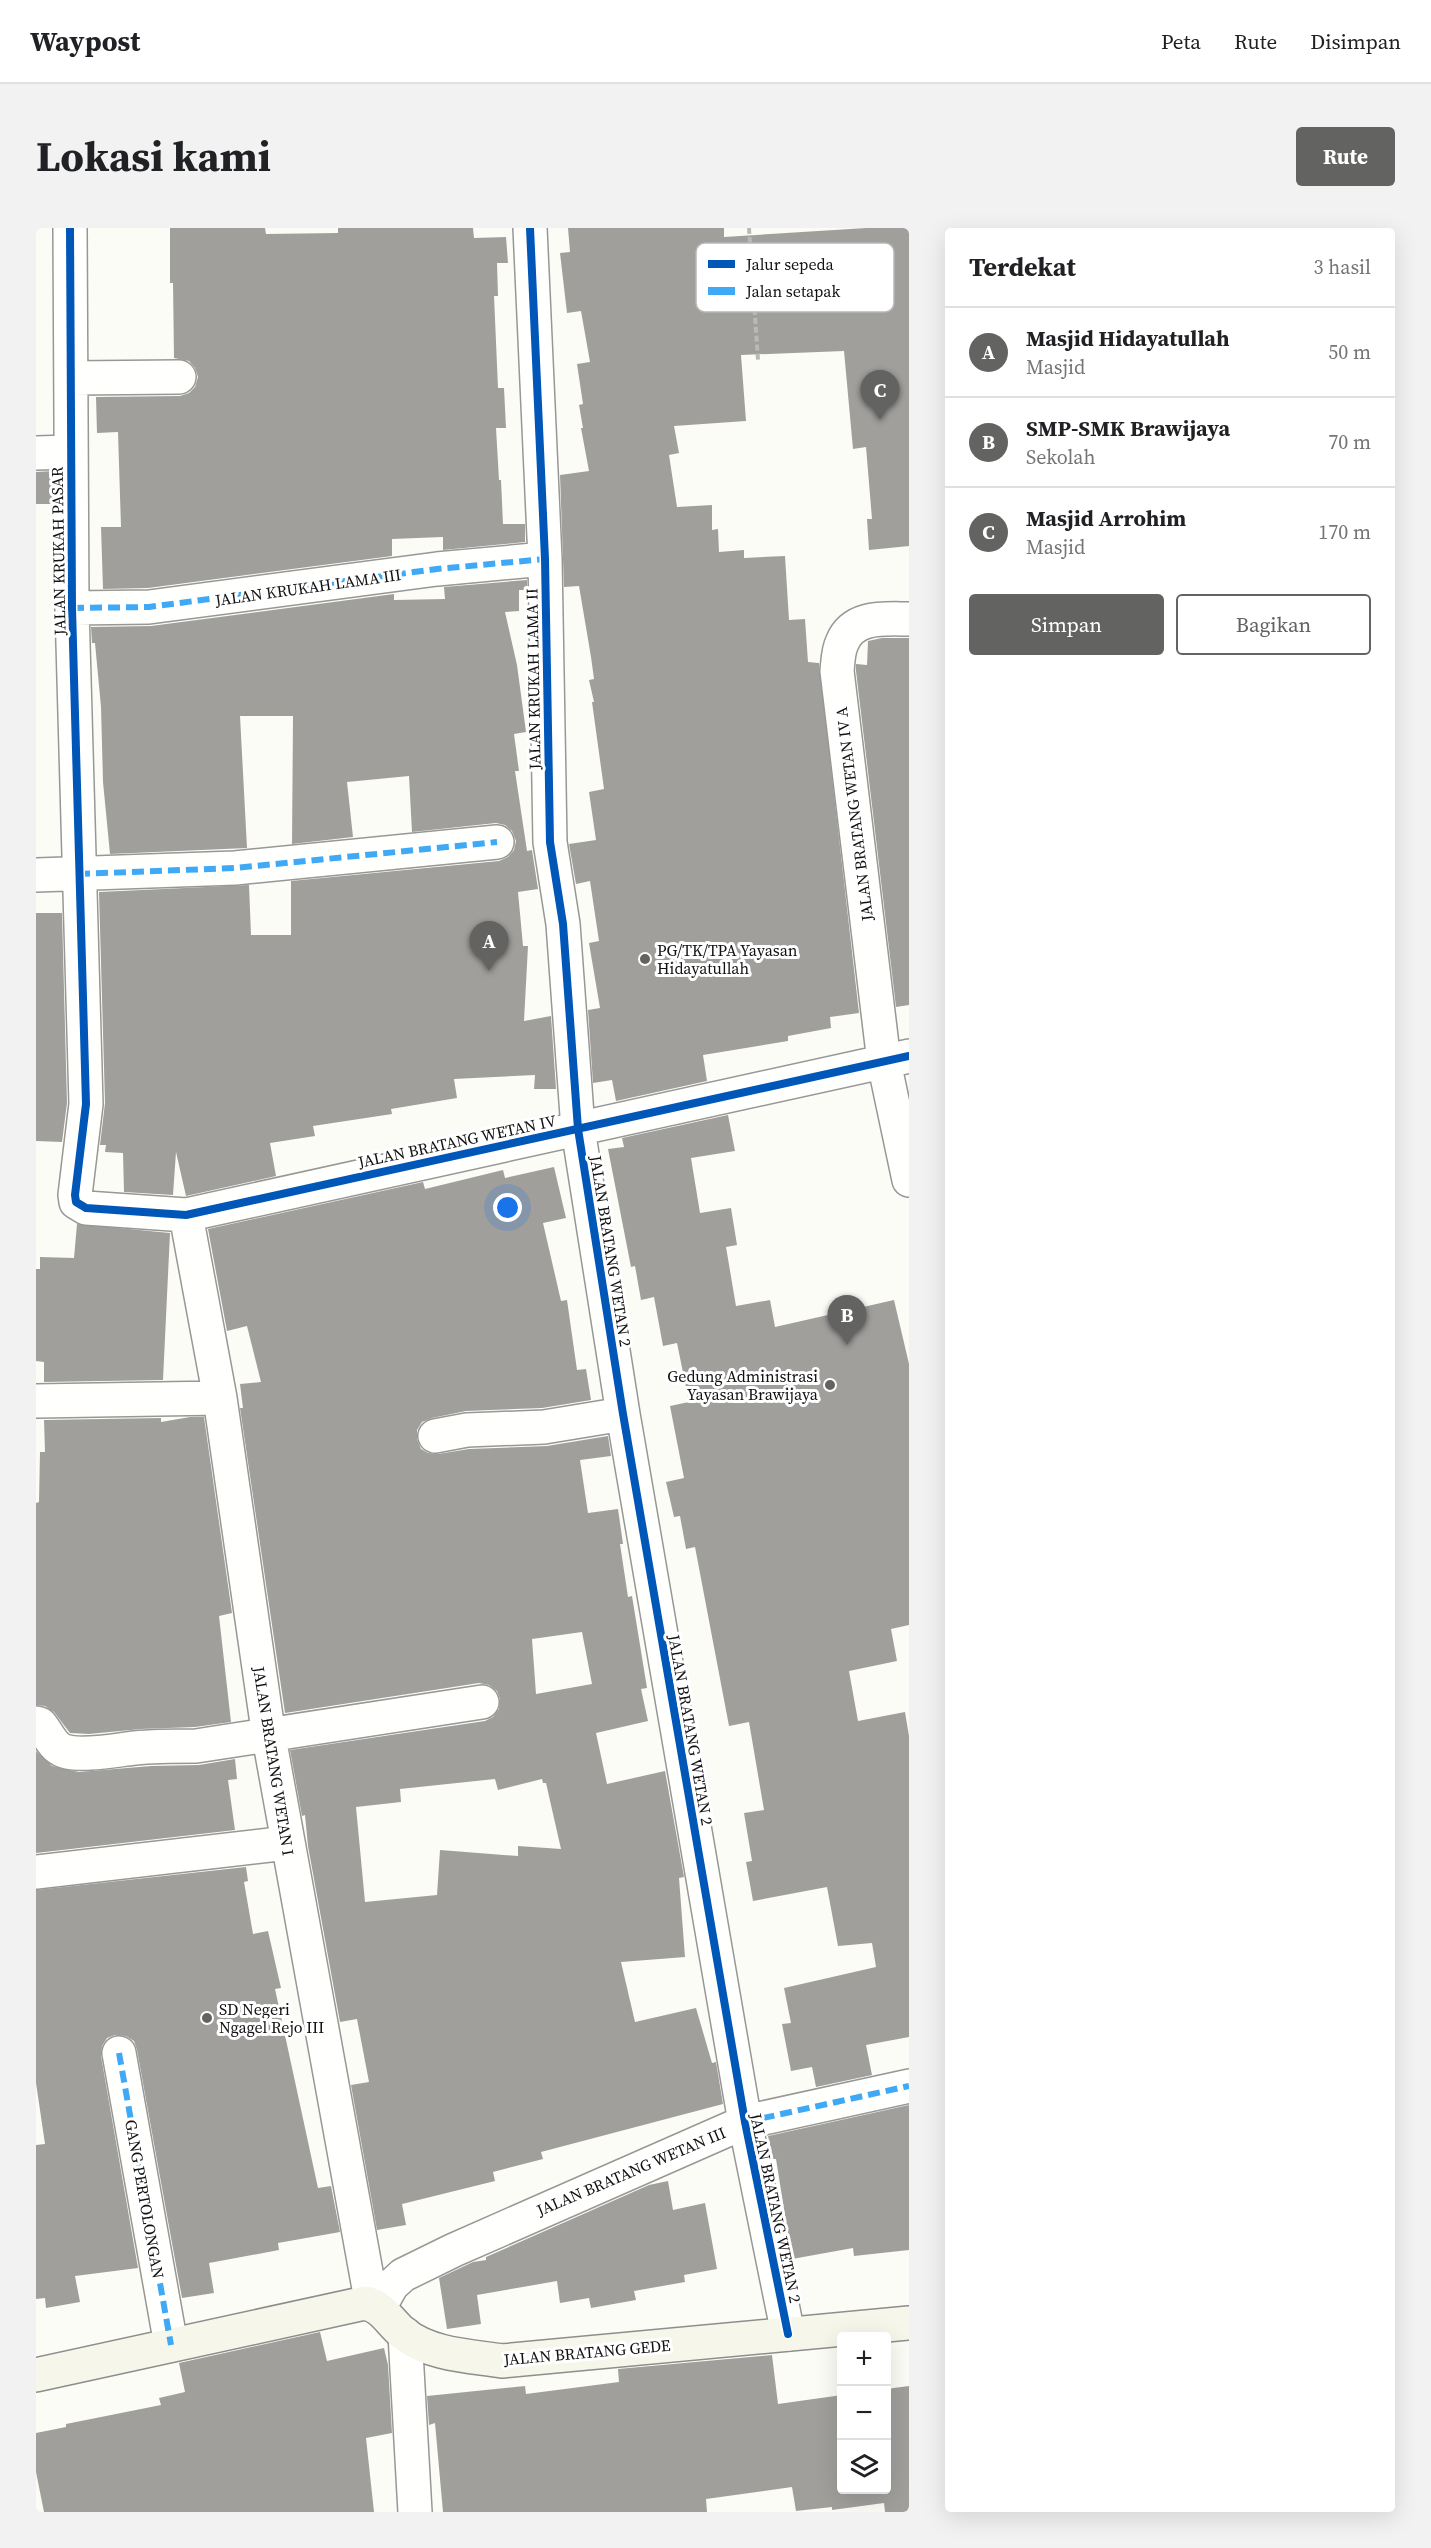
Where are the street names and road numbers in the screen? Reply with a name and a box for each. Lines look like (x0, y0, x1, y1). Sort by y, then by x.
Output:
street label: JALAN KRUKAH PASAR (46, 466, 70, 636)
street label: JALAN KRUKAH LAMA III (213, 563, 402, 611)
street label: JALAN KRUKAH LAMA II (520, 588, 546, 771)
street label: JALAN BRATANG WETAN IV A (830, 705, 878, 923)
street label: JALAN BRATANG WETAN IV (355, 1109, 558, 1173)
street label: JALAN BRATANG WETAN 2 (585, 1153, 637, 1348)
street label: JALAN BRATANG WETAN 2 (663, 1632, 719, 1827)
street label: JALAN BRATANG WETAN I (248, 1664, 300, 1857)
street label: JALAN BRATANG WETAN 2 (745, 2110, 807, 2305)
street label: GANG PERTOLONGAN (120, 2118, 170, 2280)
street label: JALAN BRATANG WETAN III (532, 2121, 729, 2221)
street label: JALAN BRATANG GEDE (502, 2334, 672, 2370)

